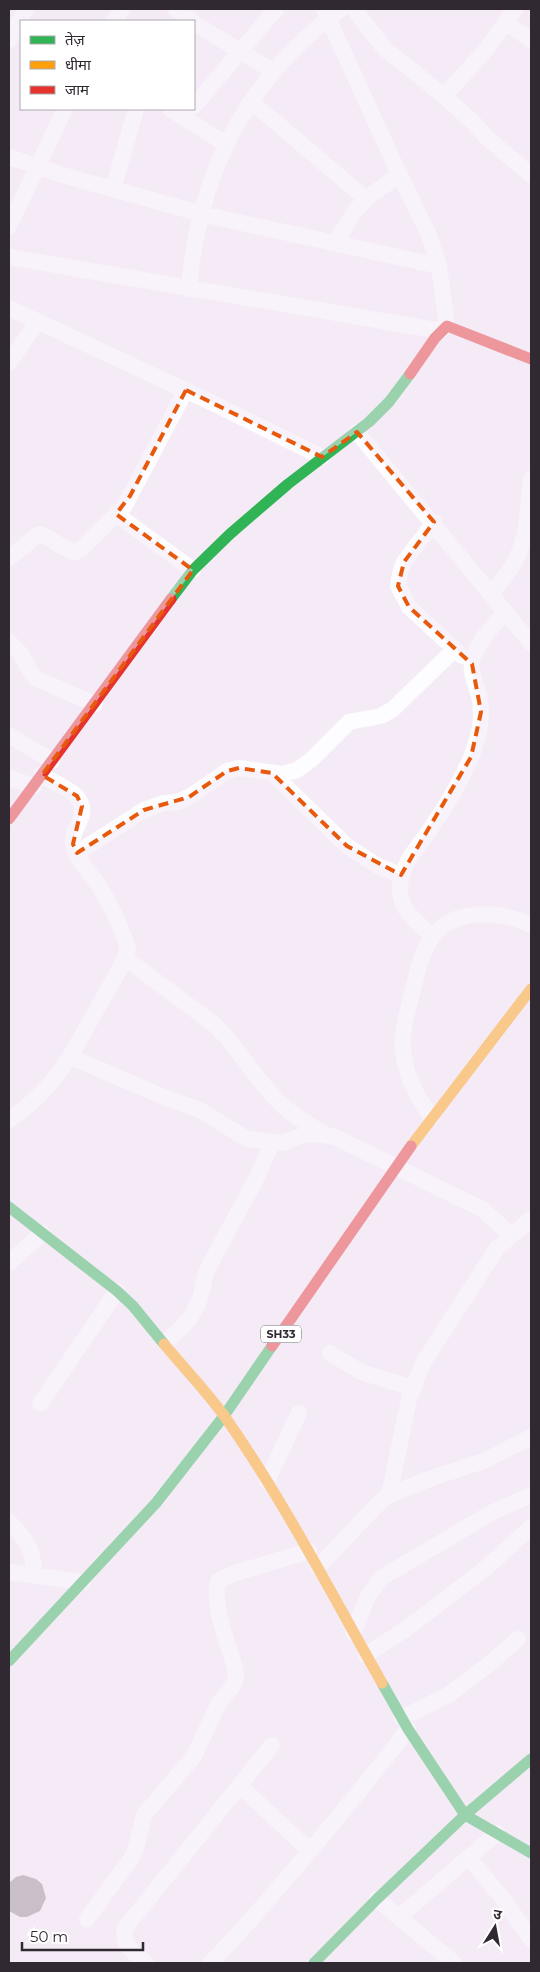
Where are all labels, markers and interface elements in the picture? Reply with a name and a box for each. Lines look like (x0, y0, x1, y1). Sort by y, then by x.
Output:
legend (20, 20, 195, 110)
text: तेज़ (65, 30, 86, 49)
text: धीमा (65, 55, 92, 74)
text: जाम (65, 80, 90, 99)
road number: SH33 (261, 1326, 301, 1342)
north arrow (470, 1902, 520, 1952)
text: उ (492, 1905, 504, 1924)
scale bar (22, 1920, 144, 1952)
text: 50 m (30, 1927, 68, 1946)

